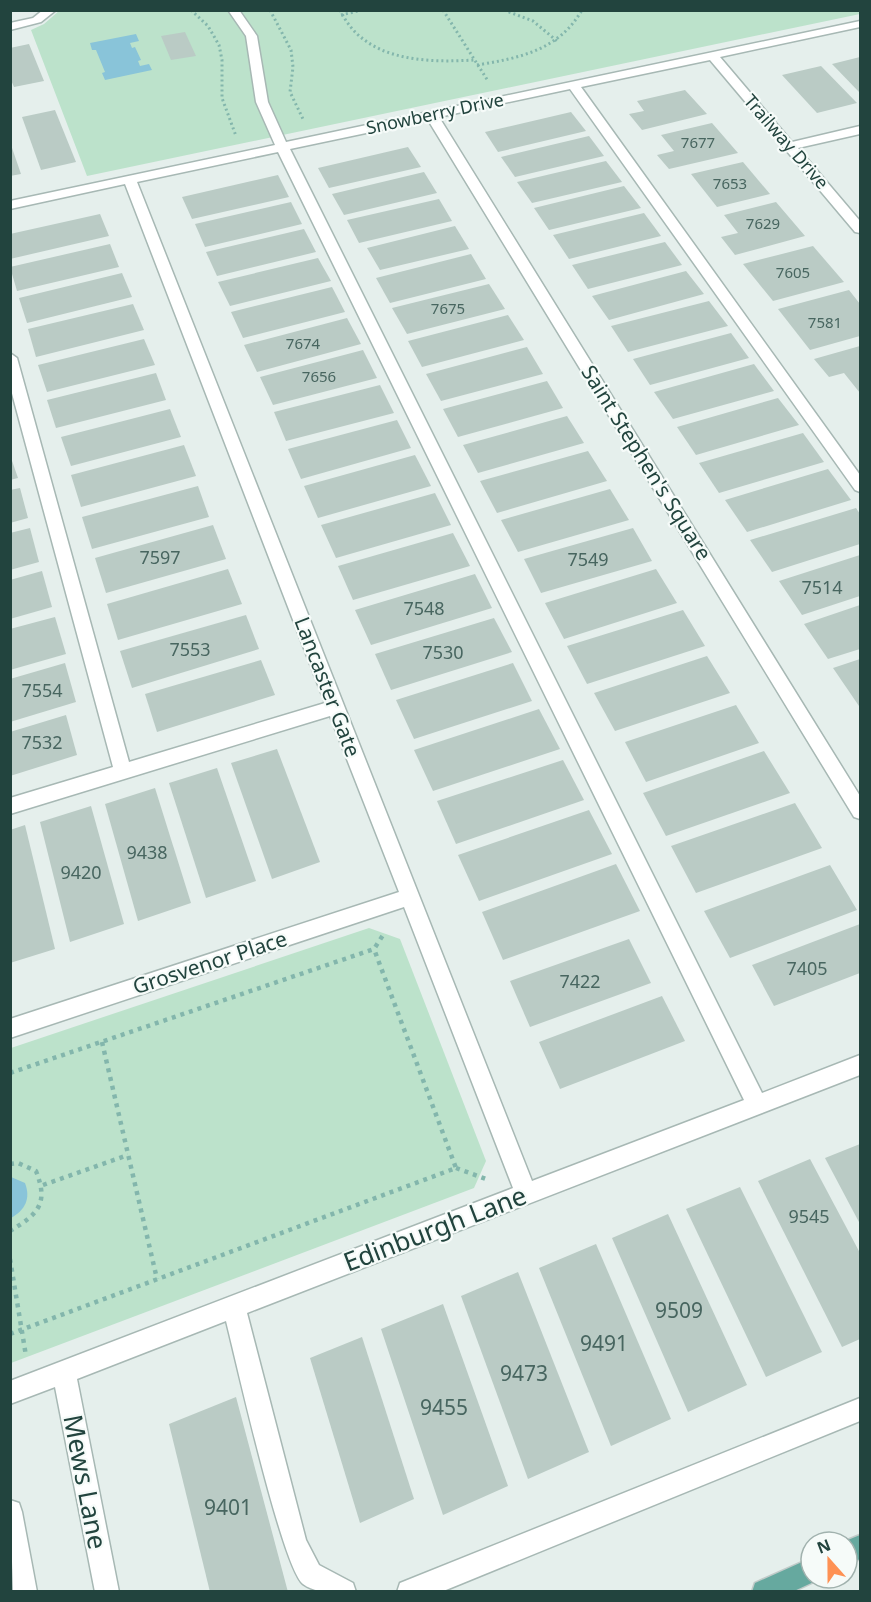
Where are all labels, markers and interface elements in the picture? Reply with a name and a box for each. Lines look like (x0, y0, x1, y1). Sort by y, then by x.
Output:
street label: Snowberry Drive (364, 87, 506, 139)
street label: Trailway Drive (739, 89, 835, 194)
house number: 7677 (681, 132, 715, 152)
house number: 7653 (713, 173, 747, 193)
house number: 7629 (746, 213, 780, 233)
house number: 7605 (776, 262, 810, 282)
house number: 7675 (431, 298, 465, 318)
house number: 7581 (808, 312, 842, 332)
house number: 7674 (286, 333, 321, 353)
street label: Saint Stephen's Square (575, 360, 718, 565)
house number: 7656 (302, 366, 336, 386)
house number: 7597 (139, 545, 181, 569)
house number: 7549 (567, 547, 609, 571)
house number: 7514 (801, 575, 843, 599)
house number: 7548 (403, 596, 445, 620)
street label: Lancaster Gate (288, 613, 367, 761)
house number: 7553 (169, 637, 211, 661)
house number: 7530 (422, 640, 464, 664)
house number: 7554 (21, 678, 63, 702)
house number: 7532 (21, 730, 63, 754)
house number: 9438 (126, 840, 168, 864)
house number: 9420 (60, 860, 102, 884)
street label: Grosvenor Place (129, 924, 290, 1000)
house number: 7405 (786, 956, 828, 980)
house number: 7422 (559, 969, 601, 993)
street label: Edinburgh Lane (338, 1177, 531, 1280)
house number: 9545 (788, 1204, 830, 1228)
house number: 9509 (655, 1296, 703, 1324)
house number: 9491 (580, 1329, 628, 1357)
house number: 9473 (500, 1359, 548, 1387)
house number: 9455 (420, 1393, 468, 1421)
street label: Mews Lane (55, 1411, 117, 1552)
house number: 9401 (204, 1493, 252, 1521)
north arrow (799, 1530, 859, 1590)
text: N (814, 1533, 834, 1559)

